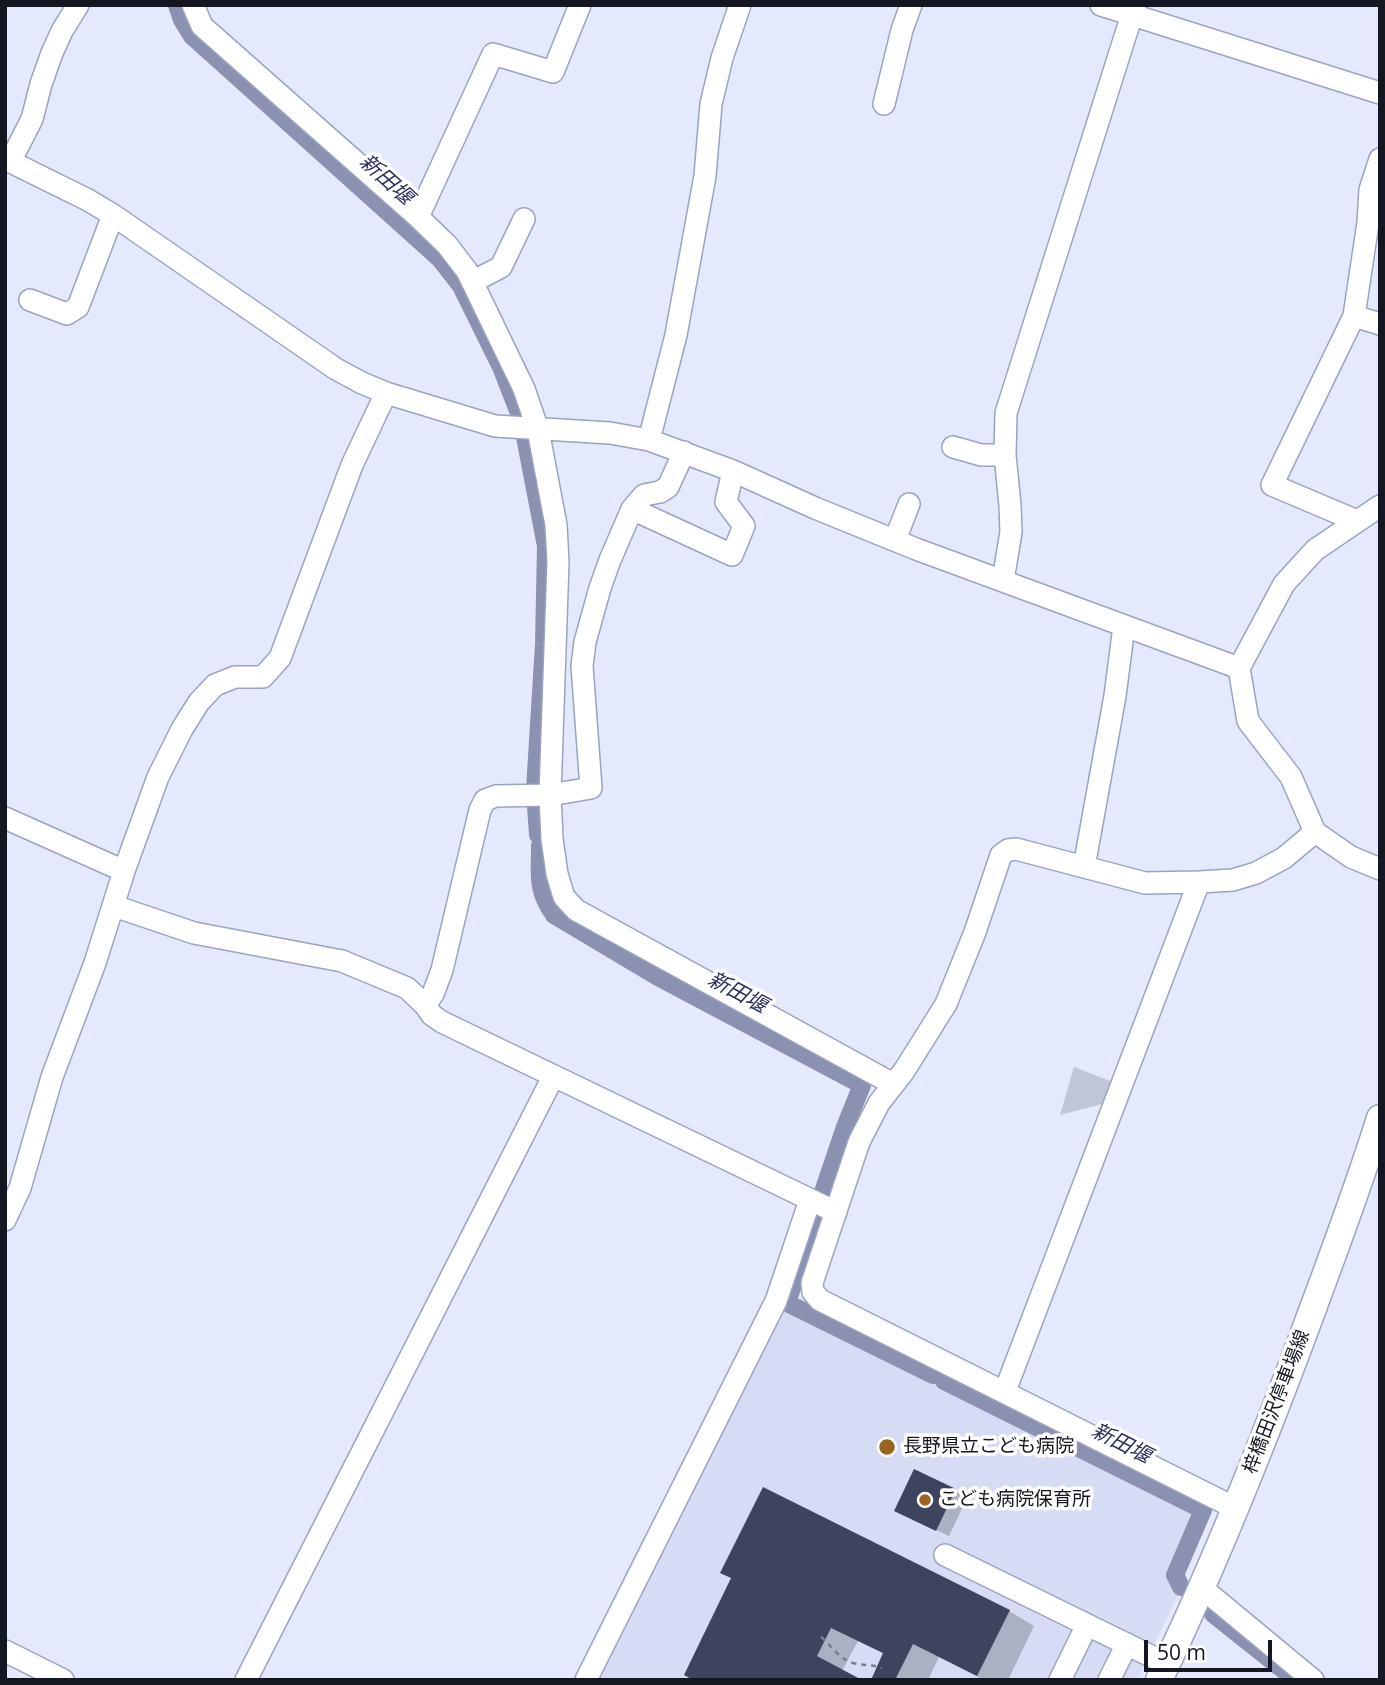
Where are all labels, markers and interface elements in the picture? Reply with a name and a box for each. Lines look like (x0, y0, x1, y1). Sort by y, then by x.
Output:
water label: 新田堰 (354, 150, 418, 210)
water label: 新田堰 (703, 967, 771, 1019)
street label: 梓橋田沢停車場線 (1239, 1327, 1315, 1477)
water label: 新田堰 (1087, 1418, 1155, 1470)
place label: 長野県立こども病院 (903, 1436, 1074, 1458)
marker: 長野県立こども病院 (877, 1437, 897, 1457)
place label: こども病院保育所 (939, 1489, 1091, 1511)
marker: こども病院保育所 (917, 1492, 933, 1508)
scale bar (1147, 1626, 1275, 1670)
text: 50 m (1157, 1638, 1206, 1666)

